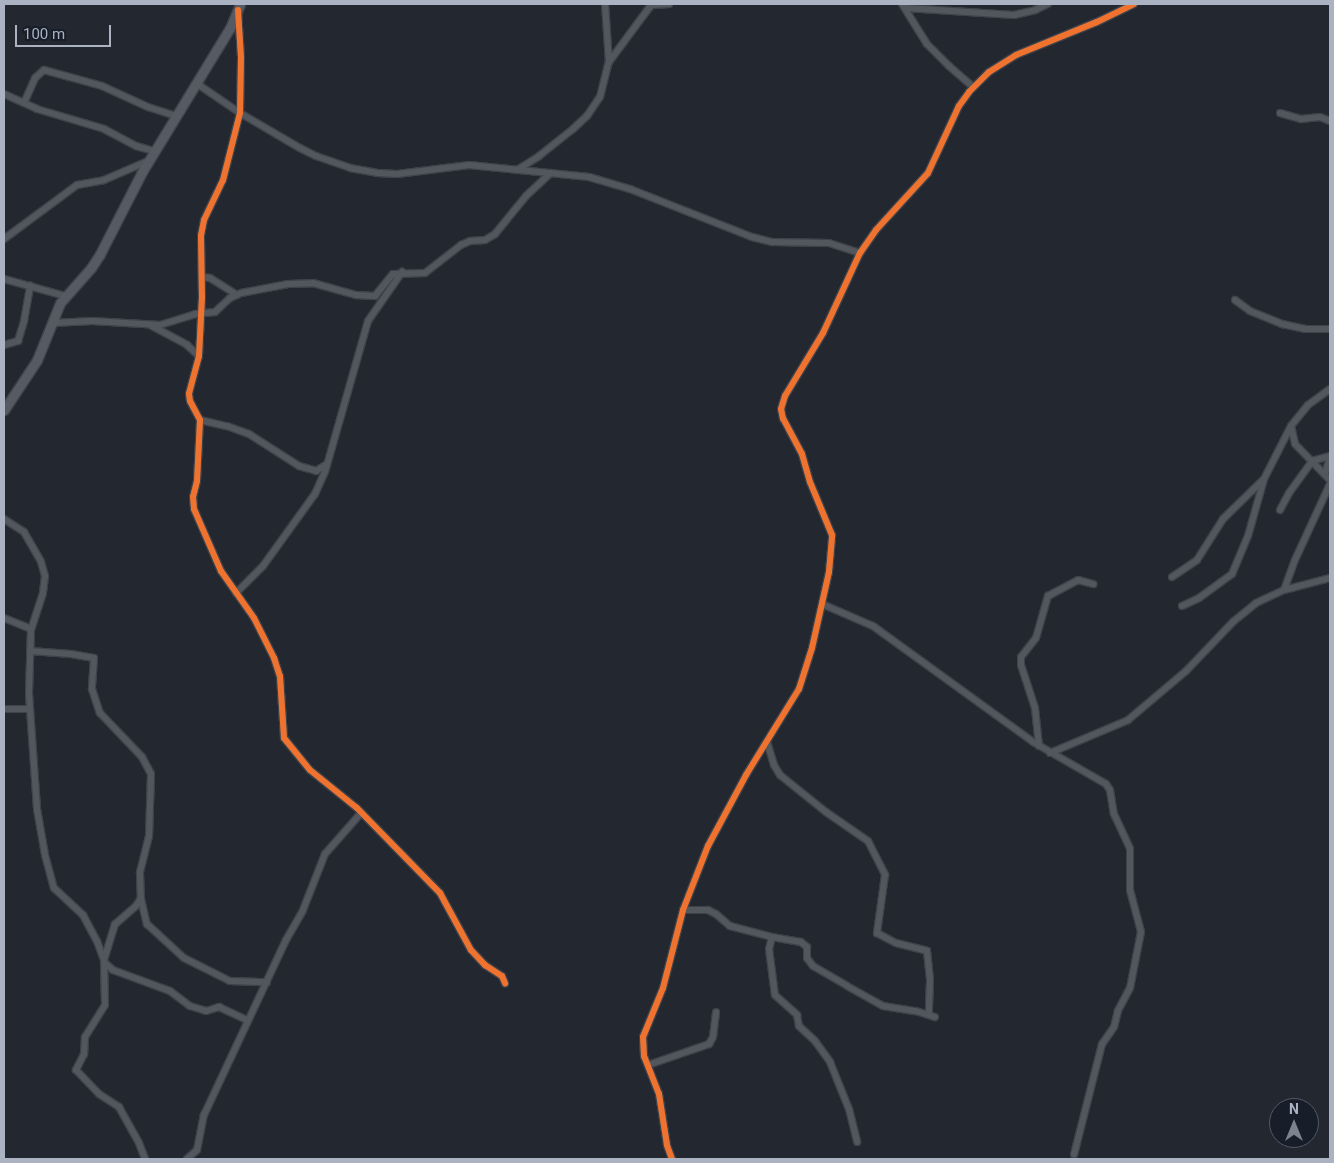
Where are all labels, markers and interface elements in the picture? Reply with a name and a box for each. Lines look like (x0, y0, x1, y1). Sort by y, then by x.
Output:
scale bar (18, 15, 114, 47)
text: 100 m (23, 25, 65, 43)
north arrow (1269, 1098, 1319, 1148)
text: N (1289, 1101, 1299, 1117)

